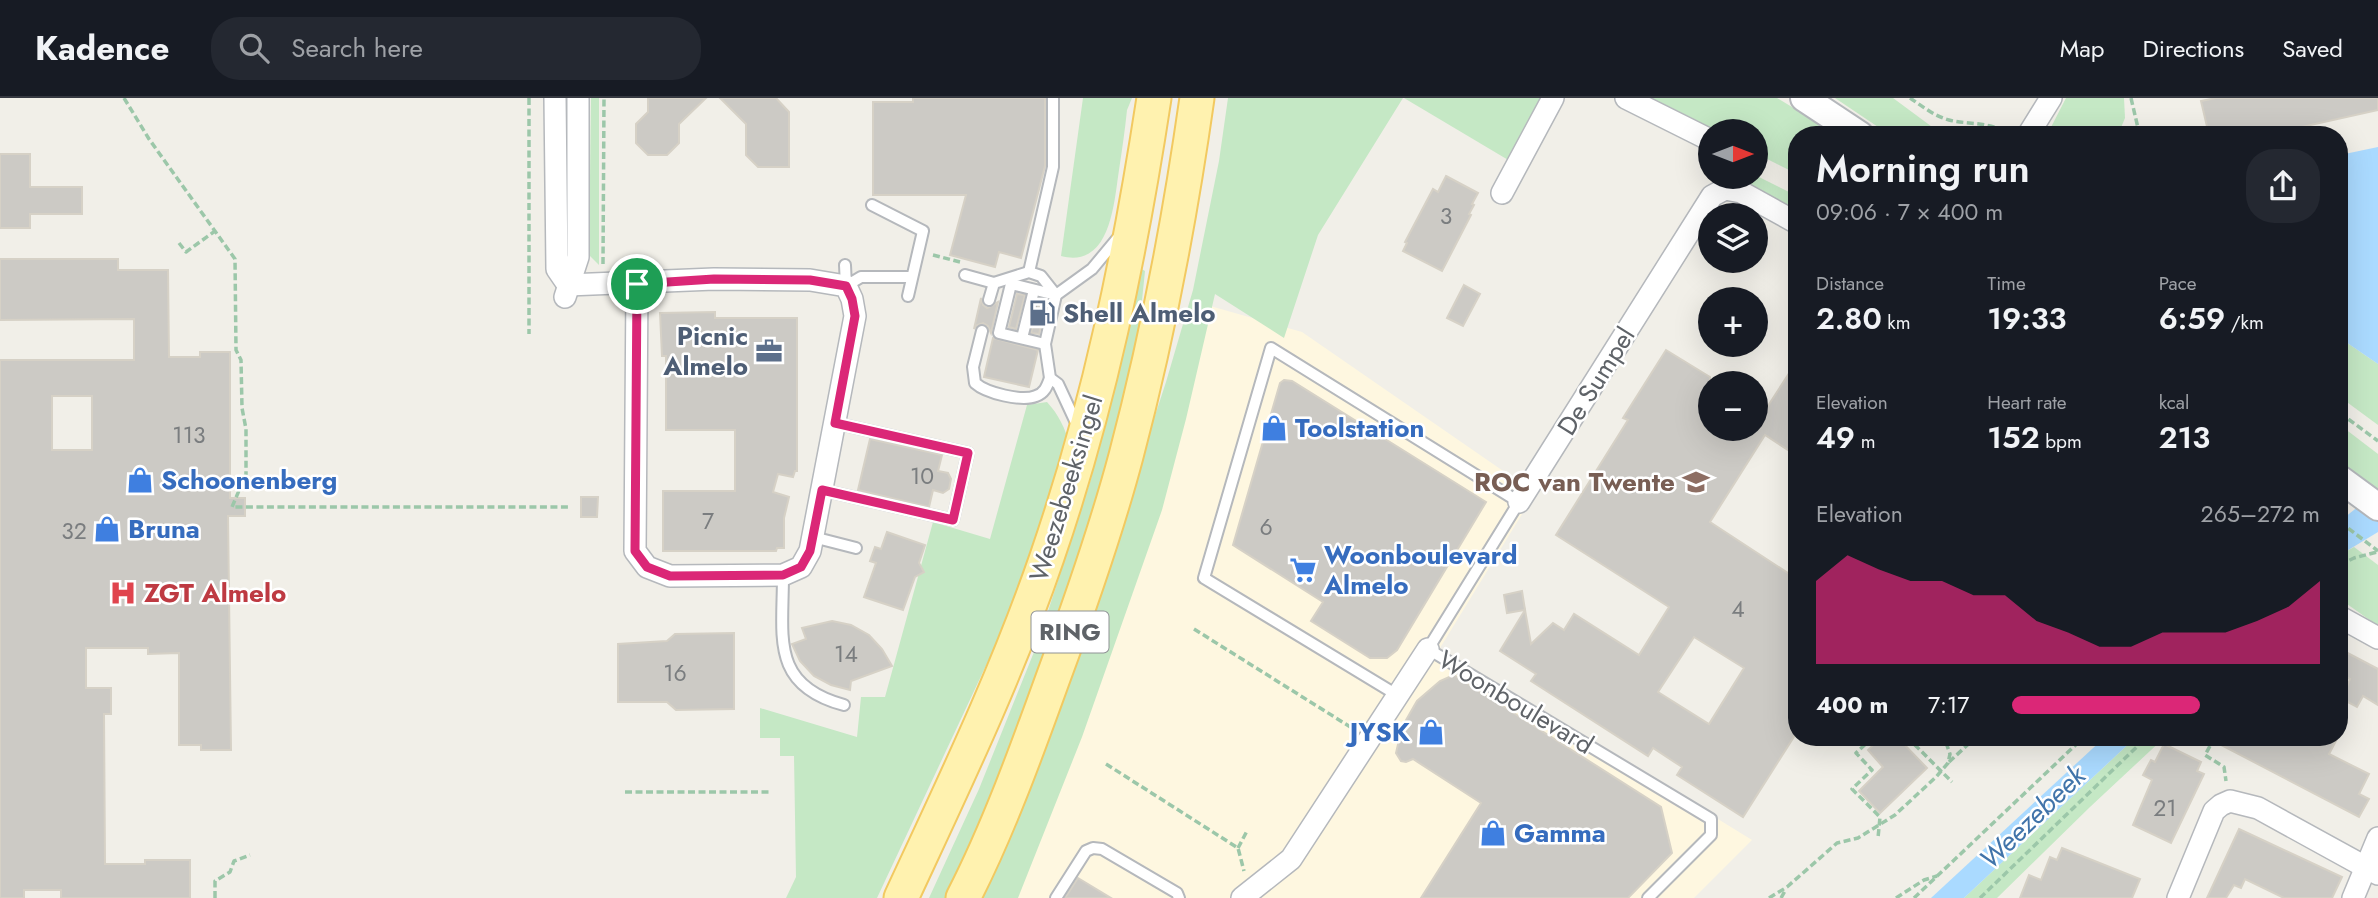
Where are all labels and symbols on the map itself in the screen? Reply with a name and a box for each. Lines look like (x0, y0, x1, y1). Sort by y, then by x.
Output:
north arrow (1698, 119, 1768, 189)
house number: 3 (1440, 199, 1452, 233)
pin (607, 254, 667, 314)
place label: Shell Almelo (1063, 294, 1216, 332)
fuel station icon: Shell Almelo (1027, 298, 1057, 328)
place label: Picnic Almelo (662, 317, 748, 385)
street label: De Sumpel (1548, 320, 1644, 442)
office icon: Picnic Almelo (754, 336, 784, 366)
street label: Weezebeeksingel (1020, 390, 1112, 586)
place label: Toolstation (1295, 409, 1425, 447)
shop icon: Toolstation (1259, 413, 1289, 443)
house number: 113 (172, 418, 206, 452)
house number: 10 (910, 459, 934, 493)
place label: Schoonenberg (161, 461, 337, 499)
place label: ROC van Twente (1474, 463, 1675, 501)
shop icon: Schoonenberg (125, 465, 155, 495)
school or university icon: ROC van Twente (1681, 467, 1711, 497)
house number: 7 (702, 504, 714, 538)
place label: Bruna (128, 510, 200, 548)
house number: 6 (1259, 510, 1273, 544)
house number: 32 (61, 514, 87, 548)
shop icon: Bruna (92, 514, 122, 544)
place label: Woonboulevard Almelo (1323, 536, 1518, 604)
supermarket icon: Woonboulevard Almelo (1288, 555, 1318, 585)
place label: ZGT Almelo (144, 574, 286, 612)
hospital icon: ZGT Almelo (108, 578, 138, 608)
house number: 4 (1731, 592, 1745, 626)
road number: RING (1032, 612, 1108, 652)
house number: 14 (834, 637, 858, 671)
street label: Woonboulevard (1431, 641, 1601, 763)
house number: 16 (663, 656, 687, 690)
place label: JYSK (1345, 713, 1411, 751)
shop icon: JYSK (1416, 717, 1446, 747)
water label: Weezebeek (1970, 755, 2095, 879)
house number: 21 (2153, 791, 2177, 825)
place label: Gamma (1514, 814, 1606, 852)
shop icon: Gamma (1478, 818, 1508, 848)

